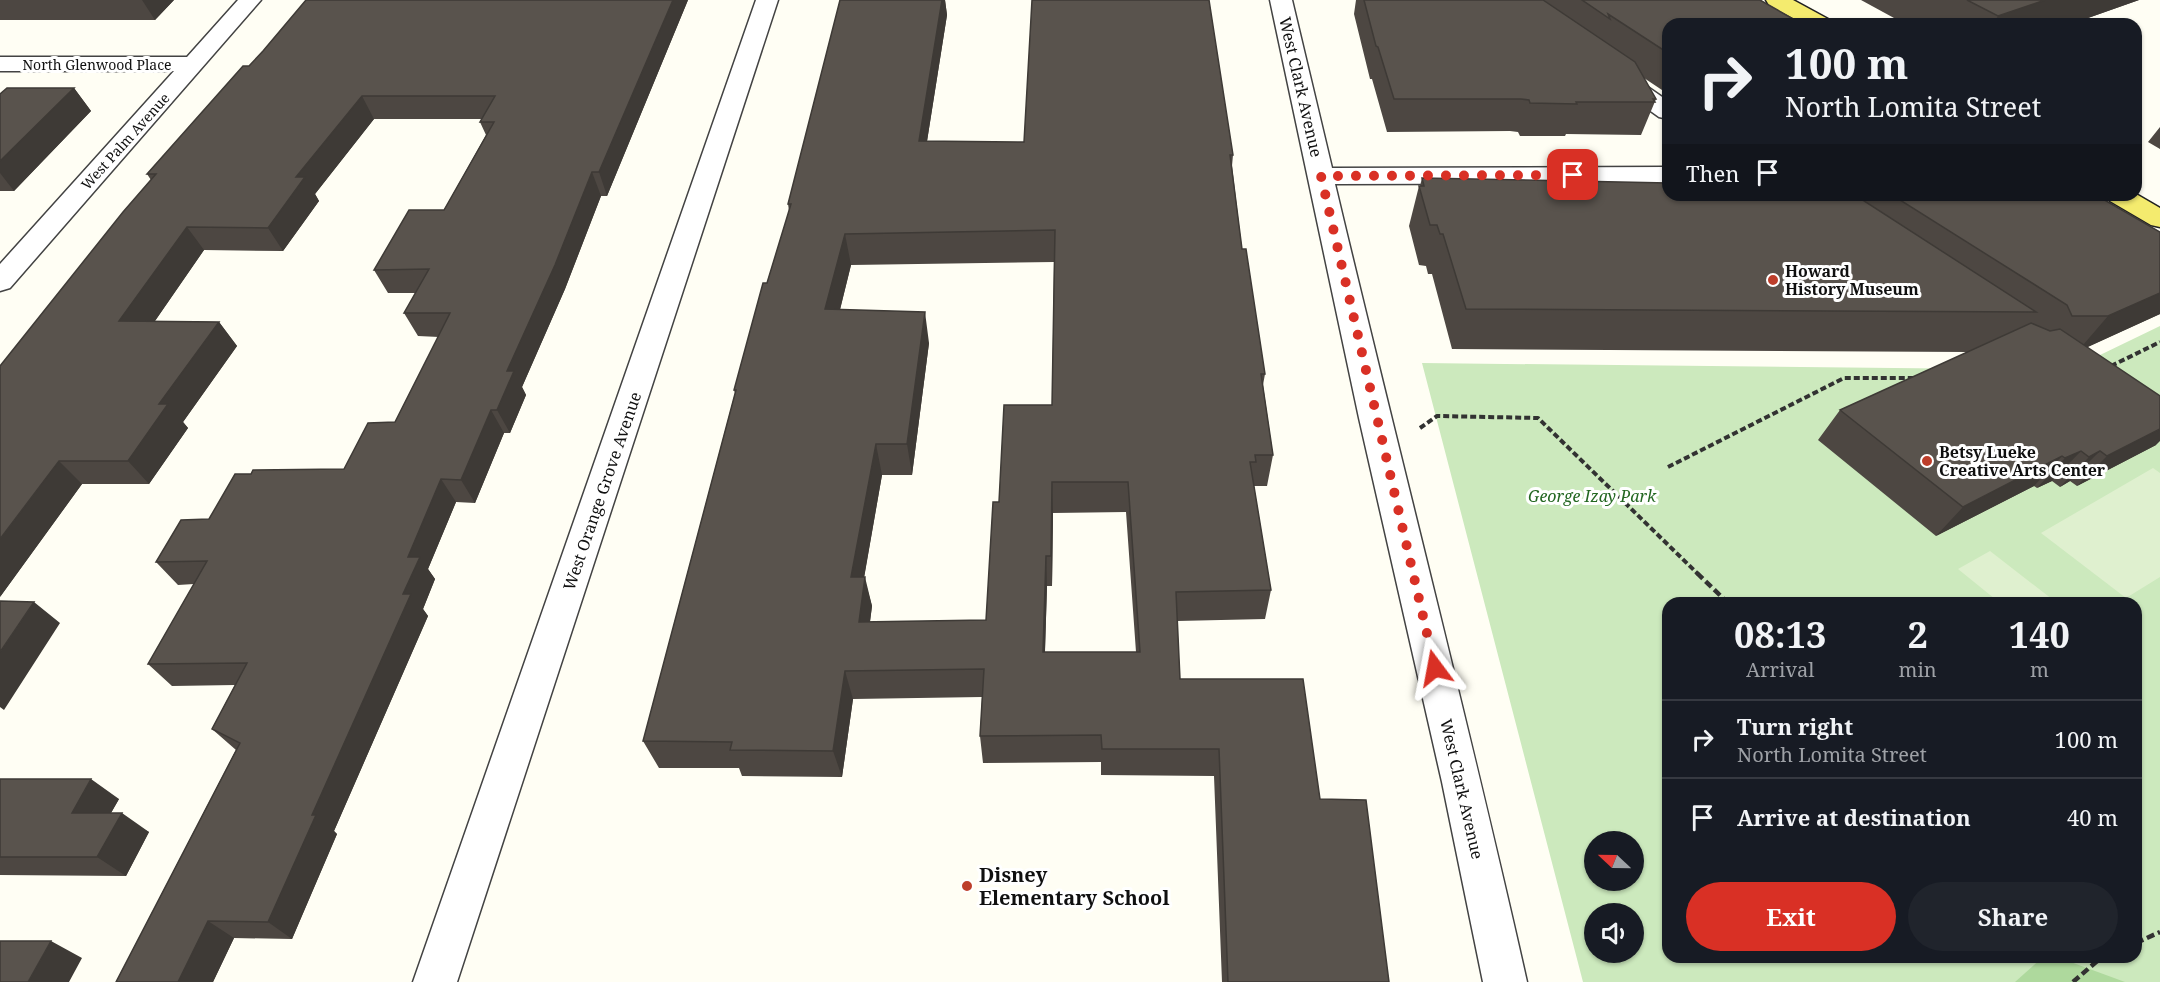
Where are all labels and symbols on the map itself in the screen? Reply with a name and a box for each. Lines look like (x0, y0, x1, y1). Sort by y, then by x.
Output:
street label: West Clark Avenue (1274, 15, 1328, 159)
street label: North Glenwood Place (22, 55, 172, 74)
street label: West Palm Avenue (77, 89, 173, 193)
pin (1547, 149, 1598, 200)
place label: Howard History Museum (1785, 260, 1919, 300)
marker: Howard History Museum (1766, 273, 1780, 287)
street label: West Orange Grove Avenue (558, 389, 646, 593)
place label: Betsy Lueke Creative Arts Center (1939, 441, 2106, 481)
marker: Betsy Lueke Creative Arts Center (1920, 454, 1934, 468)
park label: George Izay Park (1528, 485, 1657, 507)
position arrow (1403, 636, 1467, 700)
street label: West Clark Avenue (1435, 717, 1489, 861)
north arrow (1584, 831, 1644, 891)
place label: Disney Elementary School (979, 861, 1169, 911)
marker: Disney Elementary School (960, 879, 974, 893)

